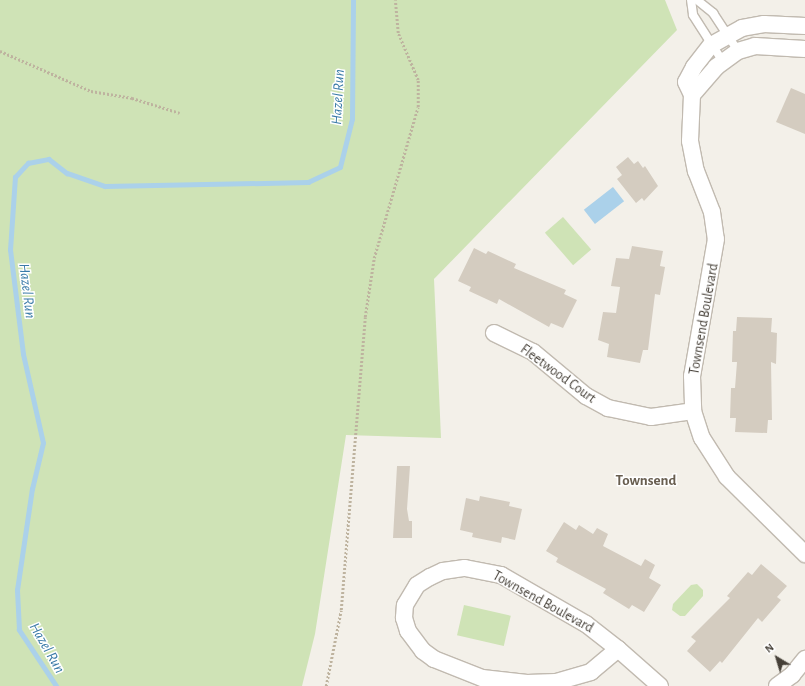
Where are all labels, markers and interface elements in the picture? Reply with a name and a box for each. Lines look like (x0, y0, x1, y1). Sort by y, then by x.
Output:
water label: Hazel Run (328, 69, 348, 125)
water label: Hazel Run (15, 262, 39, 320)
street label: Townsend Boulevard (686, 262, 722, 376)
street label: Fleetwood Court (517, 341, 599, 407)
district label: Townsend (616, 472, 676, 490)
street label: Townsend Boulevard (490, 567, 596, 637)
water label: Hazel Run (25, 619, 69, 677)
north arrow (757, 638, 797, 678)
text: N (763, 641, 776, 655)

